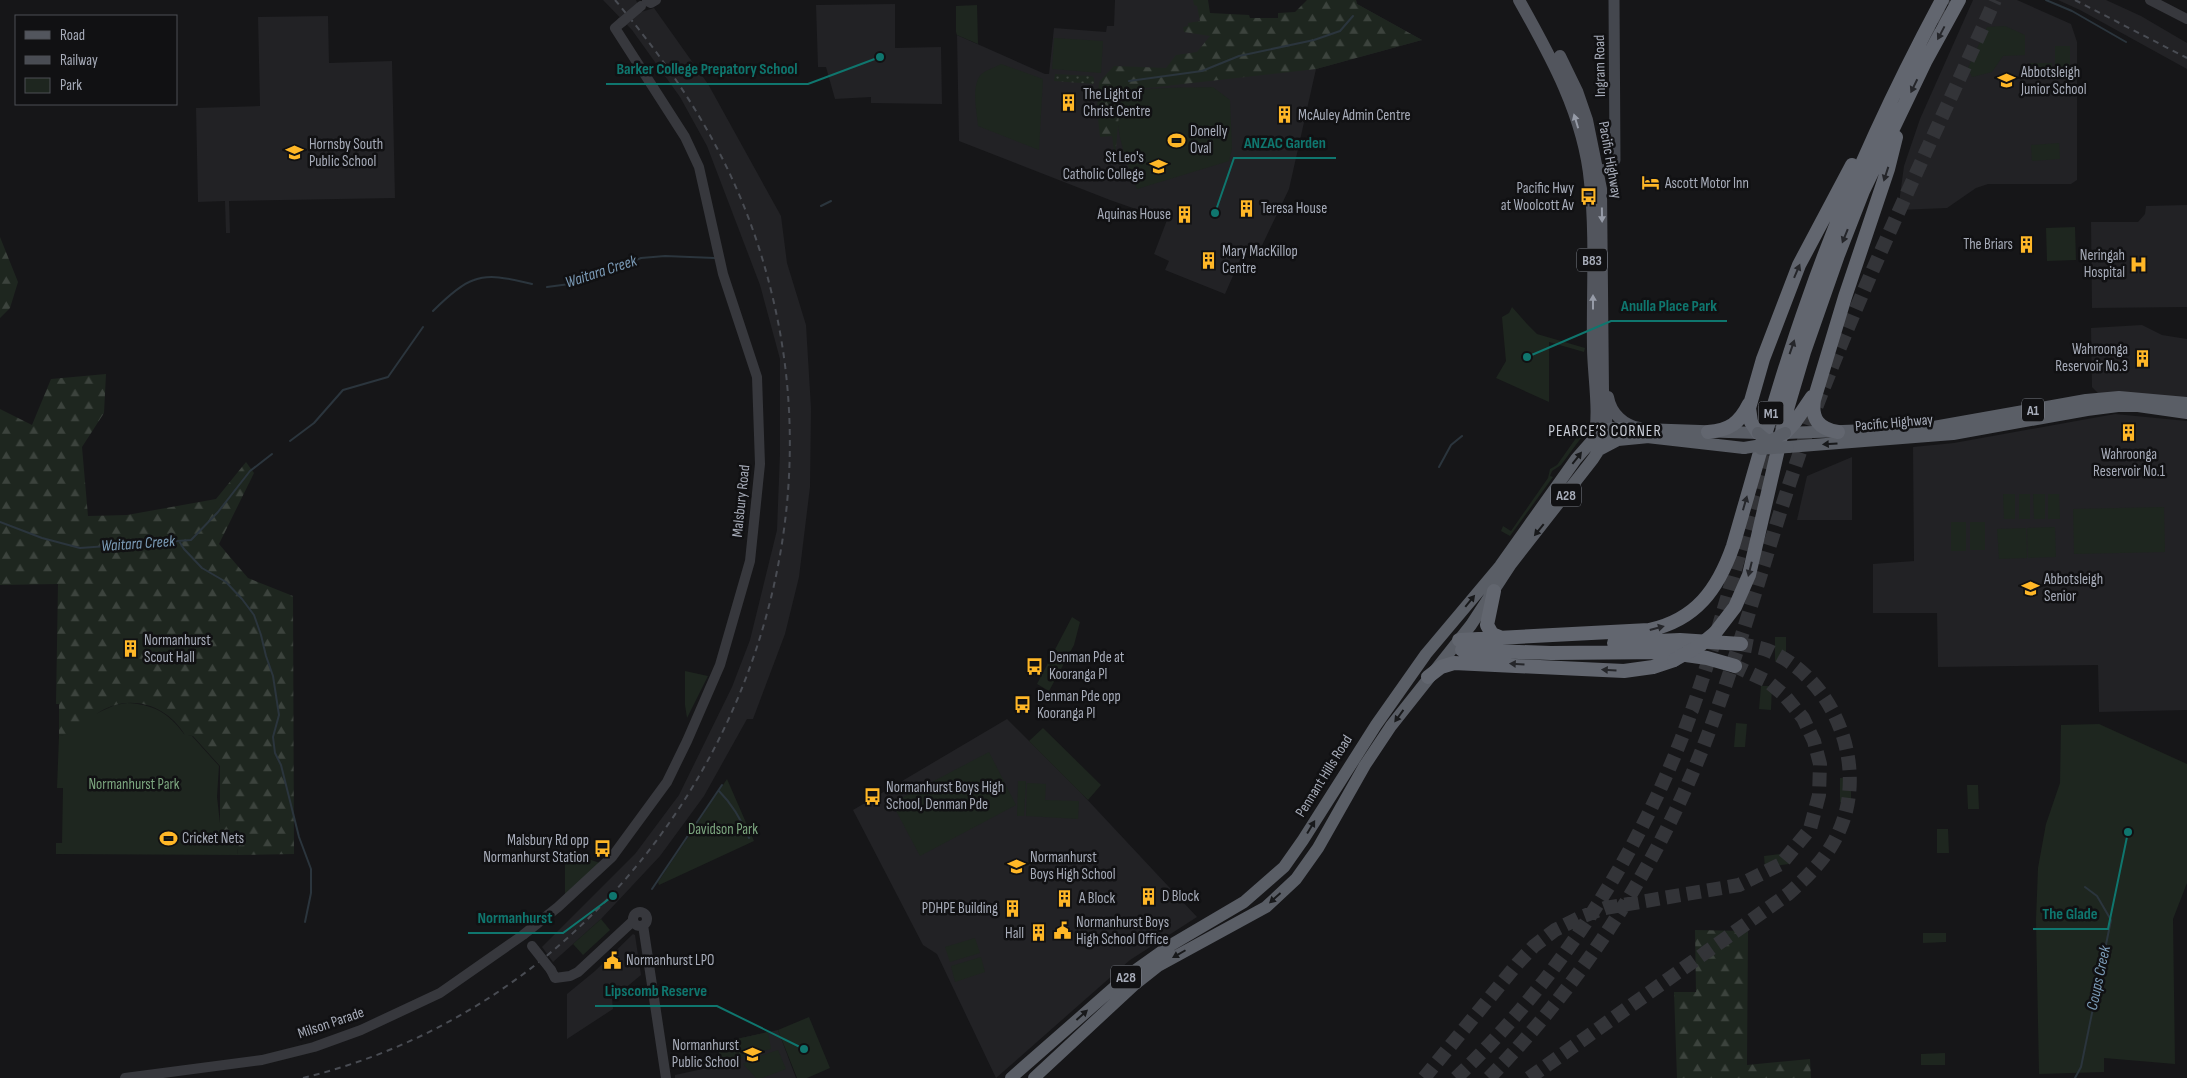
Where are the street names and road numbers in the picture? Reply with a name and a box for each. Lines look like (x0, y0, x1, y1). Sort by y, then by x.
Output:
street label: Ingram Road (1590, 35, 1610, 97)
street label: Pacific Highway (1594, 120, 1626, 200)
road number: B83 (1577, 248, 1607, 272)
road number: A1 (2022, 398, 2044, 422)
road number: M1 (1758, 402, 1784, 424)
street label: Pacific Highway (1854, 410, 1934, 436)
street label: Malsbury Road (728, 464, 754, 538)
road number: A28 (1551, 484, 1581, 506)
street label: Pennant Hills Road (1291, 731, 1357, 821)
road number: A28 (1111, 966, 1141, 989)
street label: Milson Parade (295, 1003, 367, 1043)

